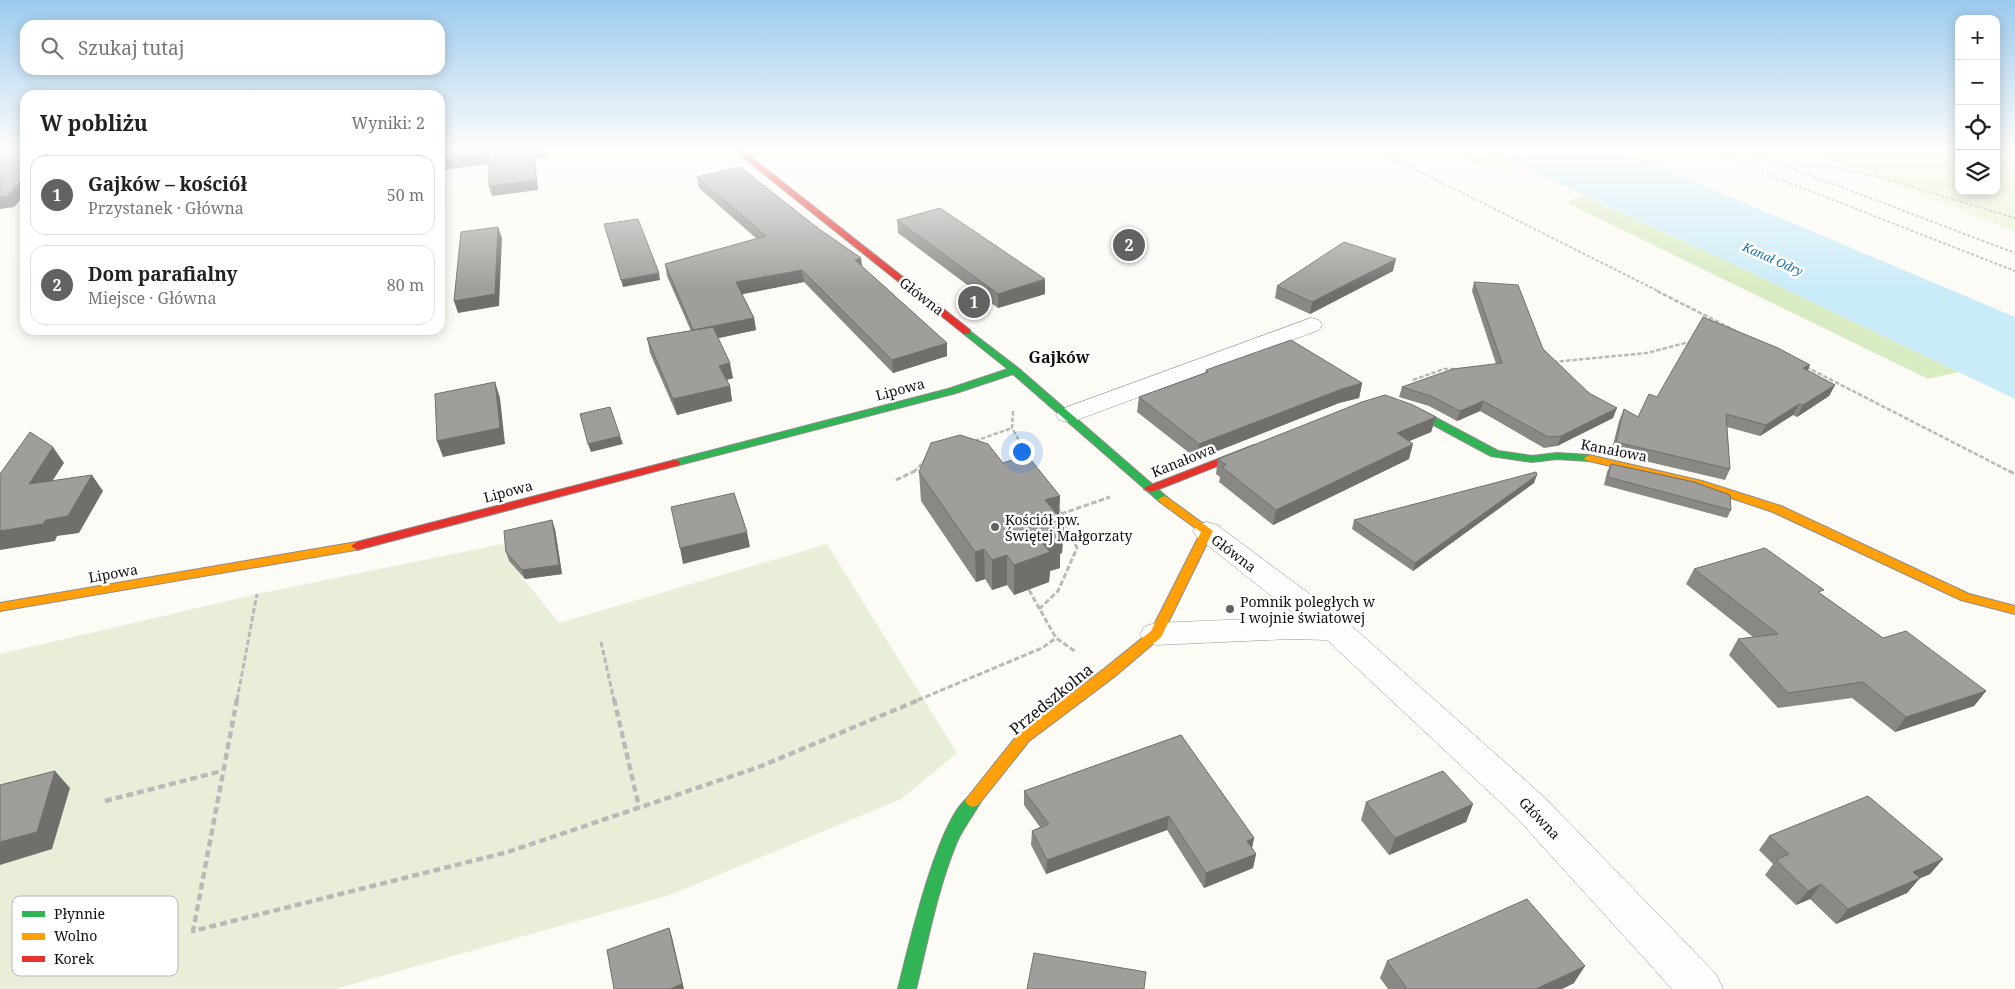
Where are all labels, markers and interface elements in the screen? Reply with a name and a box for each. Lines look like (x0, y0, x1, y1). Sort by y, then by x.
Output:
map controls (1955, 15, 2000, 195)
button: + (1955, 15, 2000, 60)
search box (20, 20, 445, 75)
icon: search (38, 34, 66, 62)
text: Szukaj tutaj (78, 35, 184, 61)
button: − (1955, 60, 2000, 105)
button: locate (1955, 105, 2000, 150)
text: W pobliżu (40, 109, 148, 137)
text: Wyniki: 2 (352, 112, 425, 134)
button: layers (1955, 150, 2000, 195)
text: Gajków – kościół (88, 171, 247, 197)
text: 1 (52, 184, 62, 206)
text: 50 m (387, 184, 424, 206)
text: Przystanek · Główna (88, 197, 244, 219)
pin: 2 (1113, 226, 1145, 264)
water label: Kanał Odry (1739, 238, 1806, 280)
text: Dom parafialny (88, 261, 238, 287)
street label: Główna (896, 273, 948, 319)
text: 2 (52, 274, 62, 296)
text: 80 m (387, 274, 424, 296)
pin: 1 (958, 283, 990, 321)
text: Miejsce · Główna (88, 287, 216, 309)
district label: Gajków (1029, 346, 1090, 368)
street label: Lipowa (873, 373, 927, 405)
street label: Kanałowa (1579, 434, 1649, 466)
your location (1009, 439, 1035, 465)
street label: Kanałowa (1148, 439, 1218, 481)
street label: Lipowa (481, 475, 535, 507)
place label: Kościół pw. Świętej Małgorzaty (1005, 510, 1132, 545)
marker: Kościół pw. Świętej Małgorzaty (989, 521, 1001, 533)
street label: Główna (1208, 530, 1260, 576)
street label: Lipowa (87, 559, 139, 587)
place label: Pomnik poległych w I wojnie światowej (1240, 592, 1376, 627)
marker: Pomnik poległych w I wojnie światowej (1224, 603, 1236, 615)
street label: Przedszkolna (1005, 658, 1097, 740)
street label: Główna (1515, 793, 1565, 843)
legend (12, 896, 178, 976)
text: Płynnie (54, 904, 105, 923)
text: Wolno (54, 926, 97, 945)
text: Korek (54, 949, 95, 968)

